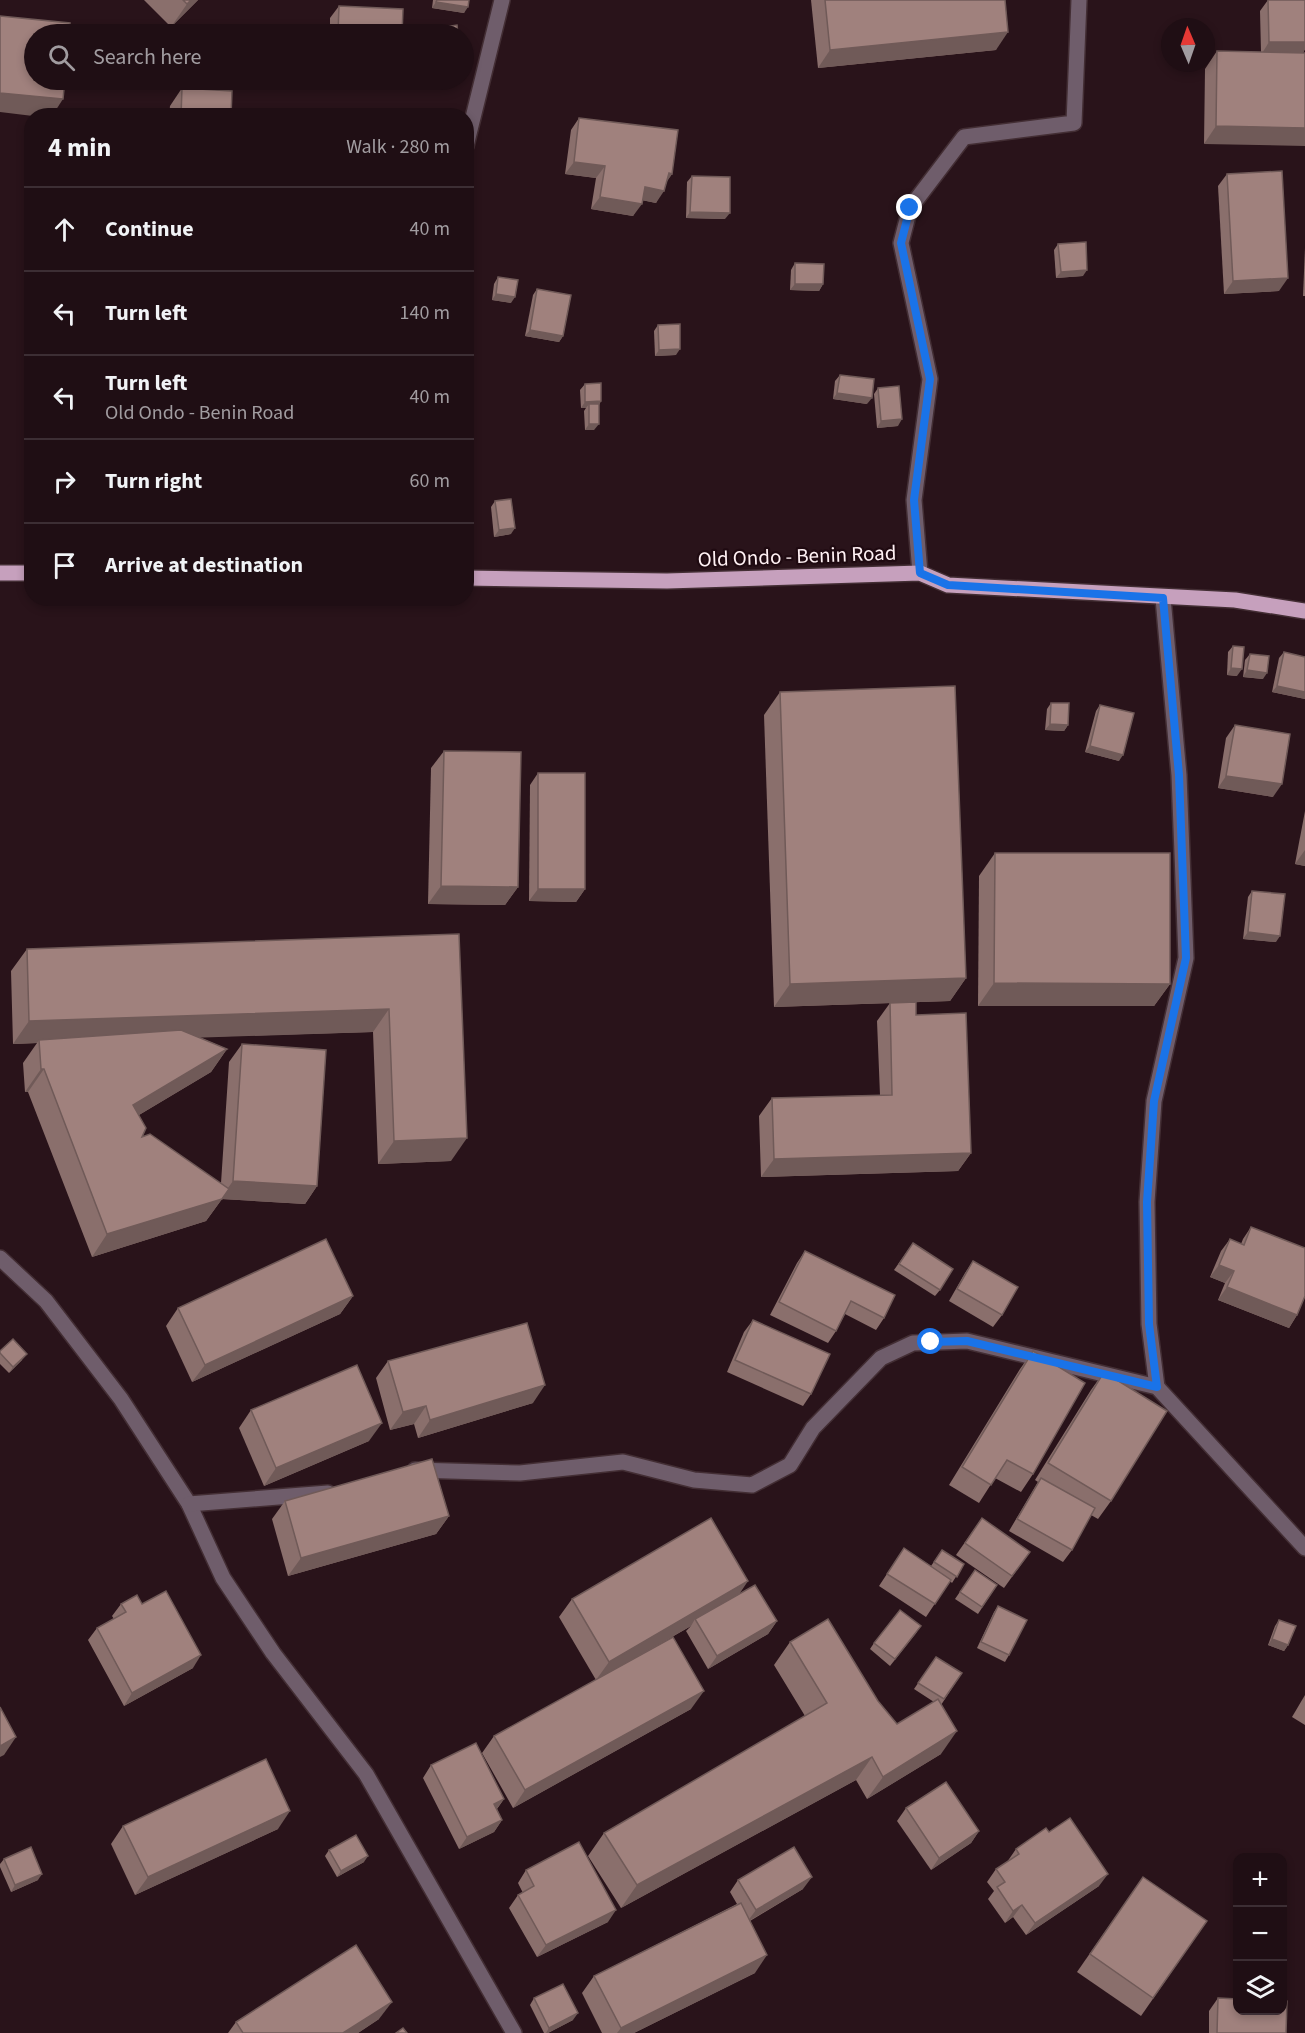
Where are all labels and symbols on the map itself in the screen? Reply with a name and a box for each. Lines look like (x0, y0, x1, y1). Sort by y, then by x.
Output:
north arrow (1161, 18, 1215, 72)
route end (896, 194, 922, 220)
street label: Old Ondo - Benin Road (697, 538, 897, 574)
route start (917, 1328, 943, 1354)

